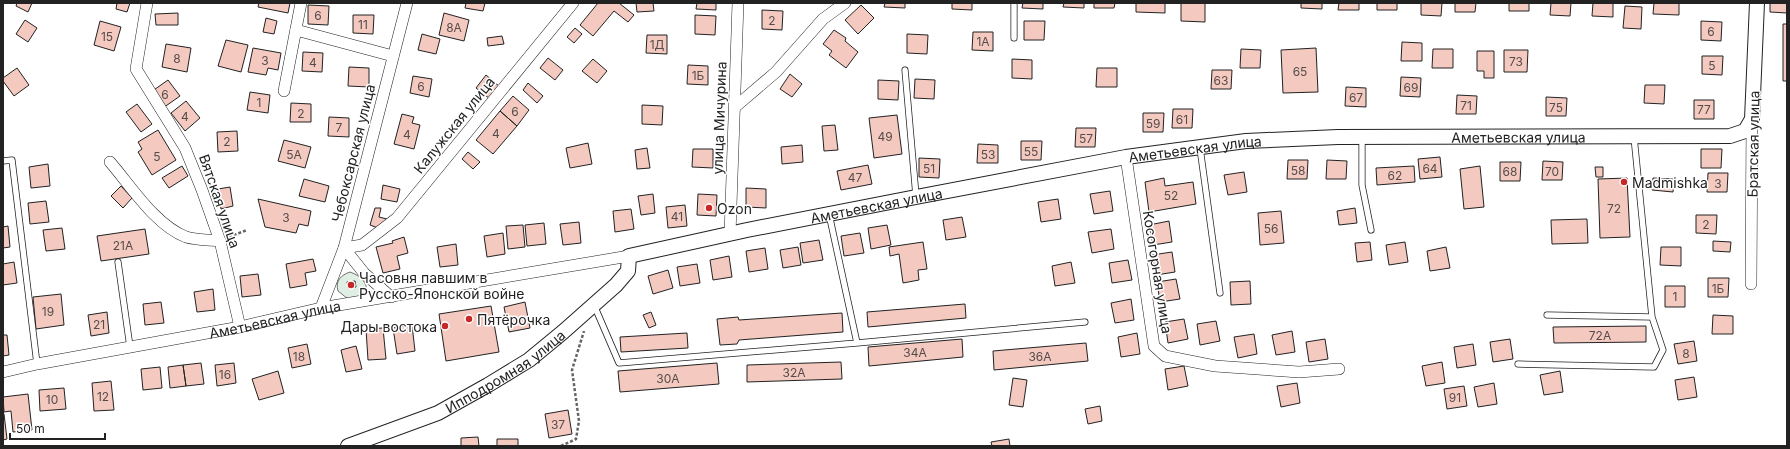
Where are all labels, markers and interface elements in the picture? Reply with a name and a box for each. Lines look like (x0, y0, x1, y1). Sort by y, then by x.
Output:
house number: 6 (314, 8, 322, 23)
house number: 2 (768, 13, 776, 28)
house number: 11 (358, 17, 368, 32)
house number: 8А (446, 20, 462, 35)
house number: 6 (1707, 24, 1715, 39)
house number: 15 (101, 29, 113, 44)
house number: 1А (976, 34, 990, 49)
house number: 1Д (650, 37, 665, 52)
house number: 8 (173, 51, 181, 66)
house number: 3 (261, 53, 269, 68)
house number: 73 (1509, 54, 1523, 69)
house number: 4 (309, 55, 317, 70)
house number: 5 (1708, 58, 1716, 73)
street label: улица Мичурина (709, 61, 729, 175)
house number: 65 (1293, 64, 1307, 79)
house number: 1Б (692, 68, 705, 83)
street label: Калужская улица (410, 73, 498, 177)
house number: 63 (1214, 73, 1228, 88)
house number: 6 (417, 79, 425, 94)
house number: 69 (1404, 80, 1418, 95)
street label: Чебоксарская улица (328, 82, 378, 224)
house number: 6 (161, 87, 169, 102)
house number: 67 (1349, 90, 1363, 105)
street label: Братская улица (1744, 90, 1762, 198)
house number: 1 (257, 95, 261, 110)
house number: 71 (1460, 98, 1472, 113)
house number: 75 (1549, 100, 1563, 115)
house number: 77 (1697, 102, 1711, 117)
house number: 6 (511, 104, 519, 119)
house number: 2 (297, 106, 305, 121)
house number: 4 (181, 109, 189, 124)
house number: 61 (1176, 112, 1188, 127)
house number: 59 (1146, 116, 1160, 131)
house number: 7 (336, 120, 343, 135)
house number: 4 (492, 126, 500, 141)
house number: 4 (403, 127, 411, 142)
street label: Аметьевская улица (1451, 128, 1586, 145)
house number: 49 (877, 129, 893, 144)
house number: 57 (1079, 131, 1093, 146)
street label: Аметьевская улица (1127, 132, 1262, 165)
house number: 2 (223, 134, 231, 149)
house number: 55 (1024, 144, 1038, 159)
house number: 5А (286, 147, 302, 162)
house number: 53 (981, 147, 995, 162)
house number: 5 (153, 149, 161, 164)
street label: Вятская улица (196, 152, 244, 250)
house number: 51 (923, 161, 935, 176)
house number: 64 (1422, 161, 1438, 176)
house number: 58 (1291, 163, 1305, 178)
house number: 68 (1503, 164, 1517, 179)
house number: 70 (1545, 164, 1559, 179)
house number: 62 (1388, 168, 1402, 183)
house number: 47 (848, 170, 862, 185)
place label: Madmishka (1632, 174, 1708, 191)
house number: 3 (1714, 176, 1722, 191)
marker: Madmishka (1619, 177, 1629, 187)
street label: Аметьевская улица (809, 184, 944, 226)
house number: 52 (1164, 188, 1178, 203)
place label: Ozon (717, 200, 752, 217)
house number: 72 (1607, 201, 1621, 216)
marker: Ozon (704, 203, 714, 213)
house number: 41 (671, 209, 683, 224)
street label: Косогорная улица (1140, 209, 1176, 335)
house number: 3 (282, 210, 290, 225)
house number: 2 (1702, 217, 1710, 232)
house number: 56 (1264, 221, 1278, 236)
house number: 21А (113, 238, 133, 253)
place label: Часовня павшим в Русско-Японской войне (359, 269, 524, 302)
marker: Часовня павшим в Русско-Японской войне (346, 280, 356, 290)
house number: 1Б (1712, 281, 1725, 296)
house number: 1 (1673, 289, 1677, 304)
street label: Аметьевская улица (208, 296, 342, 341)
house number: 19 (42, 304, 54, 319)
place label: Пятёрочка (477, 311, 550, 328)
marker: Пятёрочка (464, 314, 474, 324)
house number: 21 (93, 317, 105, 332)
place label: Дары востока (340, 318, 437, 335)
marker: Дары востока (440, 321, 450, 331)
street label: Ипподромная улица (442, 326, 568, 416)
house number: 72А (1589, 328, 1611, 343)
house number: 34А (903, 345, 927, 360)
house number: 8 (1682, 346, 1690, 361)
house number: 18 (293, 349, 305, 364)
house number: 36А (1028, 349, 1052, 364)
house number: 32А (782, 365, 806, 380)
house number: 16 (219, 367, 231, 382)
house number: 30А (656, 371, 680, 386)
house number: 12 (97, 389, 109, 404)
house number: 91 (1449, 390, 1461, 405)
house number: 10 (46, 392, 58, 407)
scale bar (10, 415, 105, 441)
house number: 37 (551, 417, 565, 432)
text: 50 m (16, 421, 45, 436)

